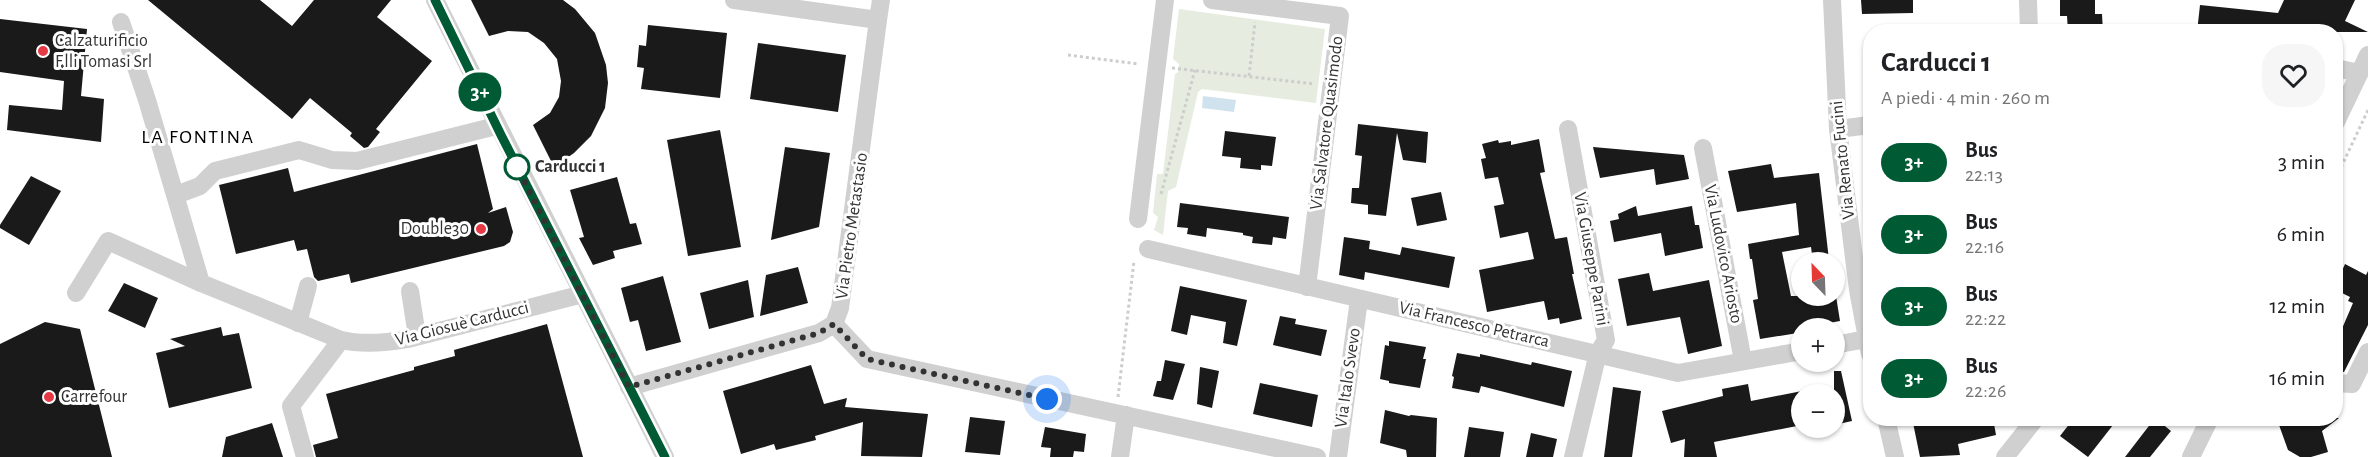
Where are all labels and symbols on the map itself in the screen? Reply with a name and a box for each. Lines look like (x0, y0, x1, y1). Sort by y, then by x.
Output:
place label: Calzaturificio F.lli Tomasi Srl (55, 32, 152, 71)
street label: Via Salvatore Quasimodo (1307, 35, 1347, 211)
marker: Calzaturificio F.lli Tomasi Srl (36, 44, 50, 58)
line badge: 3+ (453, 72, 507, 112)
street label: Via Renato Fucini (1828, 100, 1858, 220)
district label: LA FONTINA (141, 127, 255, 147)
street label: Via Pietro Metastasio (833, 151, 871, 301)
marker: Carducci 1 (504, 154, 530, 180)
place label: Carducci 1 (535, 158, 606, 176)
street label: Via Ludovico Ariosto (1701, 183, 1745, 325)
street label: Via Giuseppe Parini (1570, 191, 1612, 327)
place label: Double30 (400, 220, 469, 238)
marker: Double30 (474, 222, 488, 236)
north arrow (1791, 252, 1845, 306)
street label: Via Giosuè Carducci (393, 299, 531, 349)
street label: Via Francesco Petrarca (1397, 299, 1551, 351)
street label: Via Italo Svevo (1332, 327, 1364, 429)
your location (1032, 384, 1062, 414)
place label: Carrefour (61, 388, 127, 406)
marker: Carrefour (42, 390, 56, 404)

